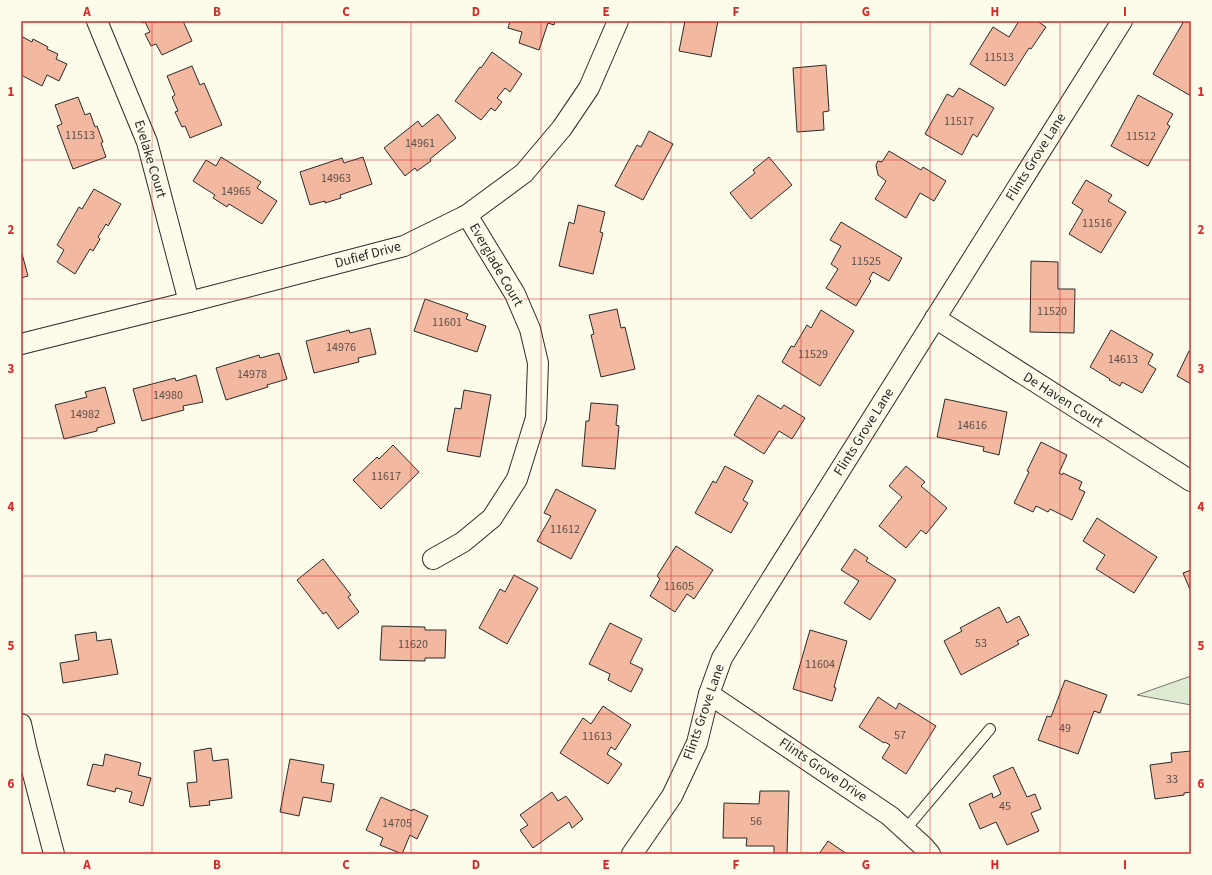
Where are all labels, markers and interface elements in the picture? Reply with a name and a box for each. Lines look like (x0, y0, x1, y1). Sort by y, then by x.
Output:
text: A (82, 3, 91, 21)
text: B (213, 3, 221, 21)
text: C (342, 3, 350, 21)
text: D (472, 3, 480, 21)
text: E (602, 3, 610, 21)
text: F (733, 3, 740, 21)
text: G (862, 3, 870, 21)
text: H (991, 3, 999, 21)
text: I (1123, 3, 1127, 21)
house number: 11513 (984, 49, 1014, 66)
text: 1 (8, 83, 15, 101)
text: 1 (1198, 83, 1205, 101)
street label: Flints Grove Lane (1001, 109, 1071, 205)
house number: 11517 (944, 113, 974, 130)
street label: Evelake Court (129, 118, 171, 201)
house number: 11513 (65, 127, 95, 144)
house number: 11512 (1126, 128, 1156, 145)
house number: 14961 (405, 135, 435, 152)
house number: 14963 (321, 170, 351, 187)
house number: 14965 (221, 183, 251, 200)
house number: 11516 (1082, 215, 1112, 232)
street label: Everglade Court (464, 220, 528, 311)
text: 2 (8, 221, 15, 239)
text: 2 (1198, 221, 1205, 239)
street label: Dufief Drive (333, 237, 403, 273)
house number: 11525 (851, 253, 881, 270)
house number: 11520 (1037, 303, 1067, 320)
house number: 11601 (432, 314, 462, 331)
house number: 14976 (326, 339, 356, 356)
house number: 11529 (798, 346, 828, 363)
house number: 14613 (1108, 351, 1138, 368)
text: 3 (8, 360, 15, 378)
text: 3 (1198, 360, 1205, 378)
house number: 14978 (237, 366, 267, 383)
street label: De Haven Court (1019, 367, 1107, 433)
street label: Flints Grove Lane (829, 384, 899, 480)
house number: 14980 (153, 387, 183, 404)
house number: 14982 (70, 406, 100, 423)
house number: 14616 (957, 417, 987, 434)
house number: 11617 (371, 468, 401, 485)
text: 4 (8, 498, 15, 516)
text: 4 (1198, 498, 1205, 516)
house number: 11612 (550, 521, 580, 538)
house number: 11605 (664, 578, 694, 595)
house number: 53 (975, 635, 987, 652)
house number: 11620 (398, 636, 428, 653)
text: 5 (8, 637, 15, 655)
text: 5 (1198, 637, 1205, 655)
house number: 11604 (805, 656, 835, 673)
street label: Flints Grove Lane (678, 661, 730, 763)
house number: 49 (1059, 720, 1071, 737)
house number: 57 (894, 727, 906, 744)
house number: 11613 (582, 728, 612, 745)
street label: Flints Grove Drive (775, 733, 871, 807)
house number: 33 (1166, 771, 1178, 788)
text: 6 (8, 775, 15, 793)
text: 6 (1198, 775, 1205, 793)
house number: 45 (999, 798, 1011, 815)
house number: 56 (750, 813, 762, 830)
house number: 14705 (382, 815, 412, 832)
text: A (82, 856, 91, 874)
text: B (213, 856, 221, 874)
text: C (342, 856, 350, 874)
text: D (472, 856, 480, 874)
text: E (602, 856, 610, 874)
text: F (733, 856, 740, 874)
text: G (862, 856, 870, 874)
text: H (991, 856, 999, 874)
text: I (1123, 856, 1127, 874)

